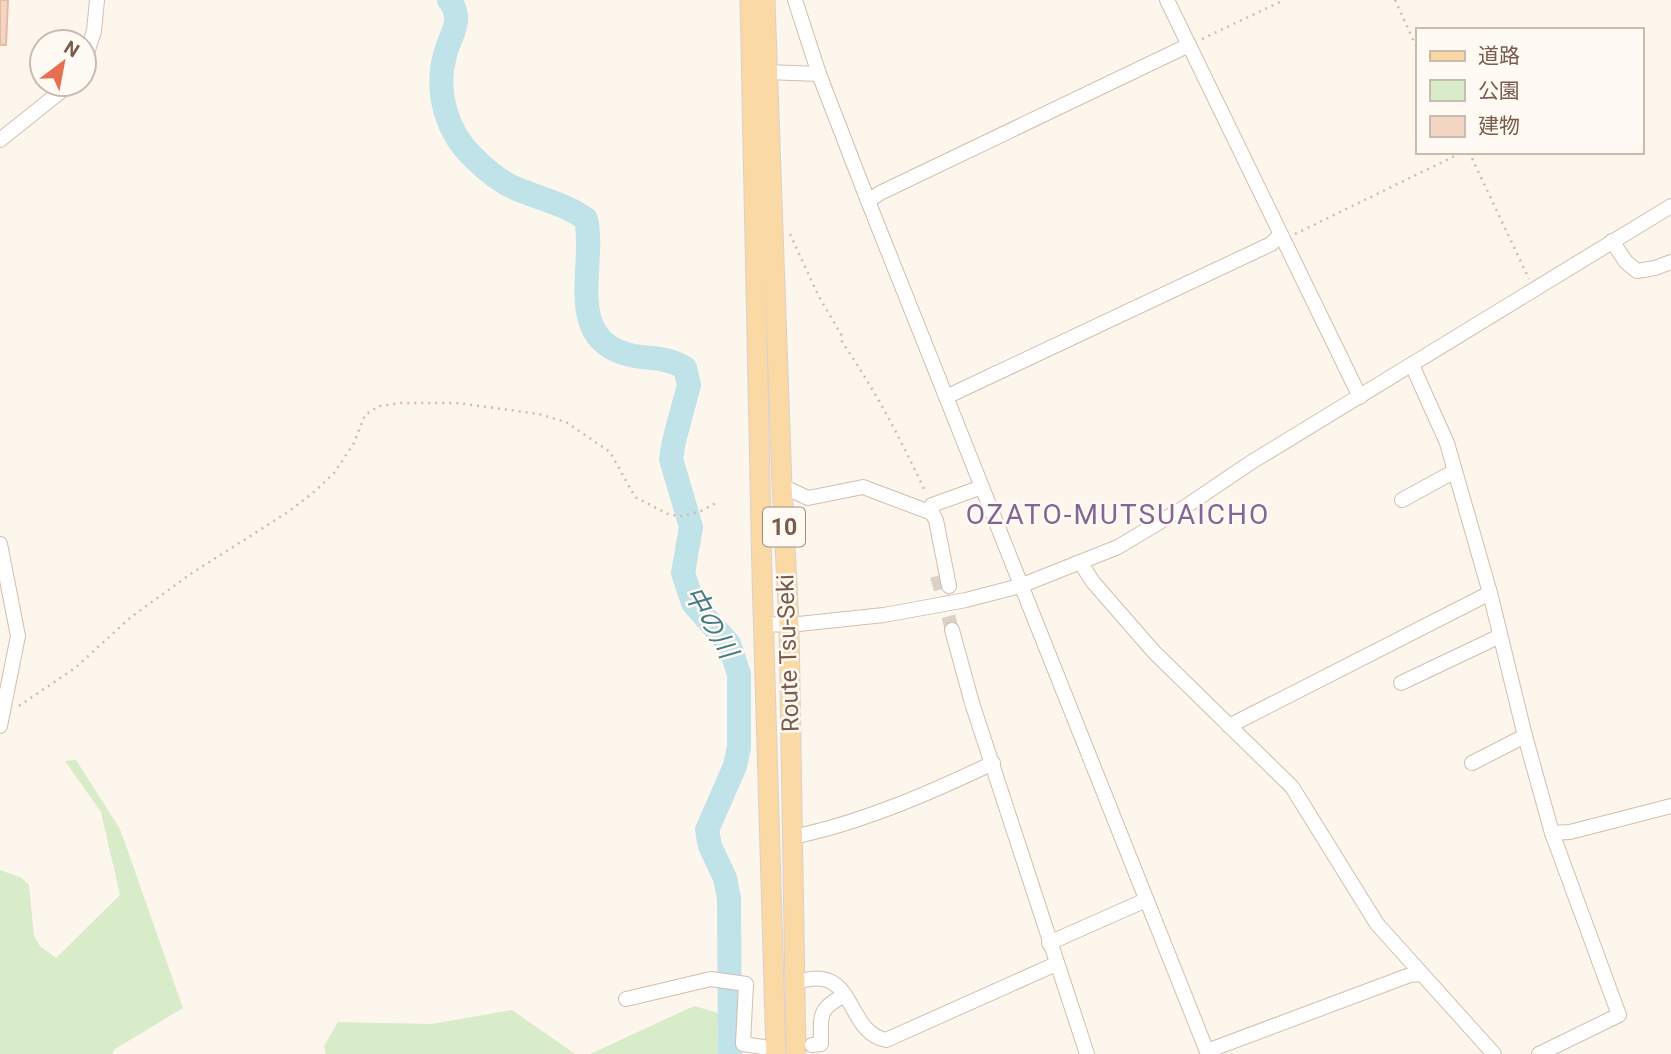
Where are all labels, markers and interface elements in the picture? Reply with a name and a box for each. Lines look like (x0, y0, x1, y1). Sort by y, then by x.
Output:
north arrow (28, 28, 98, 98)
legend (1416, 28, 1643, 154)
text: N (60, 36, 84, 62)
text: 道路 (1478, 44, 1520, 68)
text: 公園 (1478, 79, 1520, 103)
text: 建物 (1478, 114, 1520, 138)
district label: OZATO-MUTSUAICHO (966, 498, 1270, 531)
road number: 10 (763, 508, 805, 547)
street label: Route Tsu-Seki (771, 574, 805, 732)
water label: 中の川 (679, 581, 745, 666)

